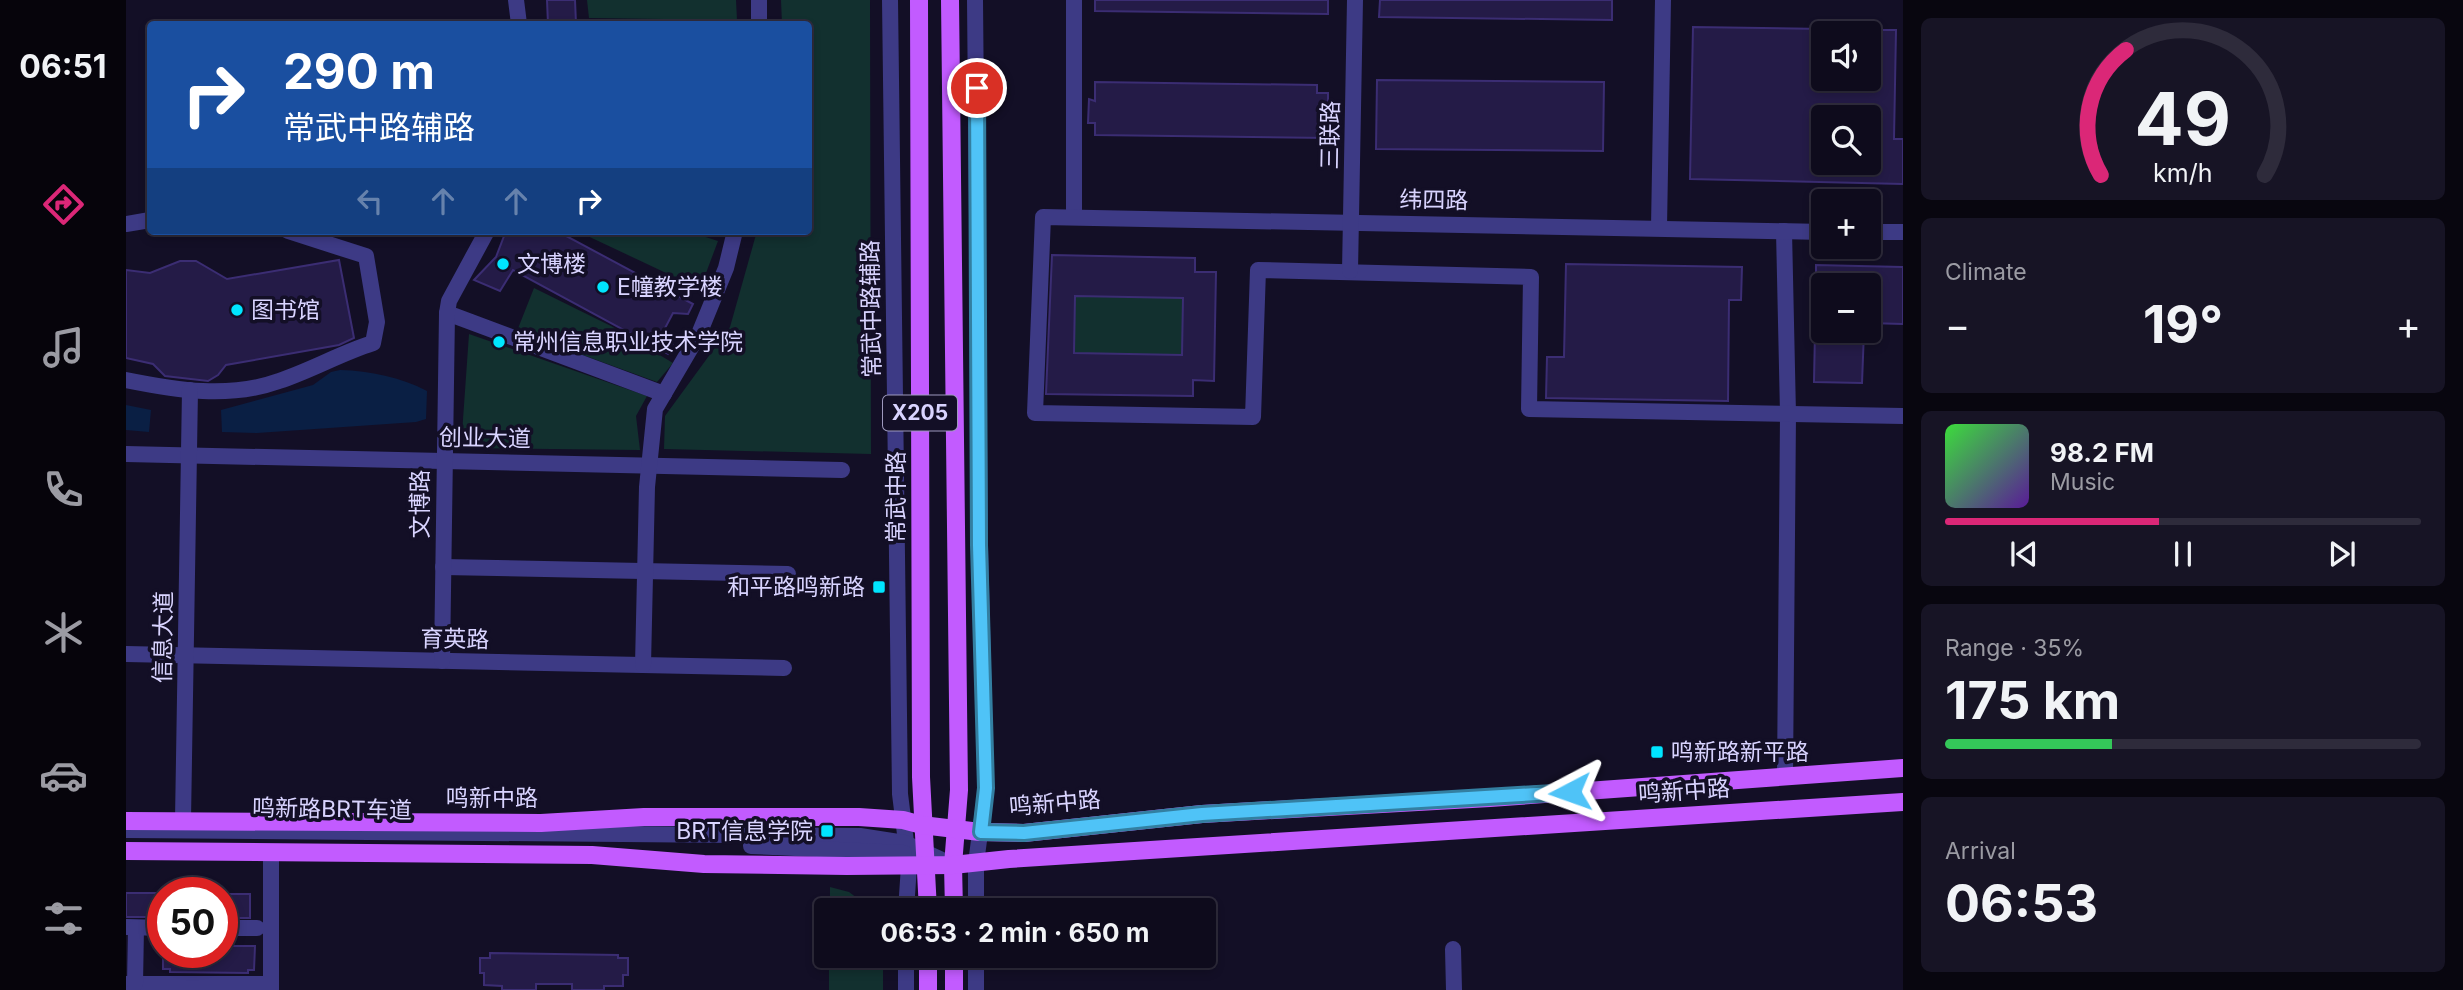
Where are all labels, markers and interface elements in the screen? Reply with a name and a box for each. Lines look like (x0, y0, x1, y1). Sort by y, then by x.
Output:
map controls (1811, 21, 1881, 343)
button: sound (1811, 21, 1881, 91)
text: 290 m (283, 42, 435, 101)
text: 06:51 (19, 47, 107, 86)
icon: right (168, 49, 259, 140)
pin (947, 58, 1007, 118)
icon: arrive (958, 69, 996, 107)
text: 49 (2135, 74, 2231, 163)
street label: 三联路 (1315, 100, 1345, 170)
button: search (1811, 105, 1881, 175)
text: 常武中路辅路 (283, 108, 475, 147)
text: km/h (2153, 158, 2213, 188)
icon: directions (39, 180, 88, 229)
icon: left (351, 182, 389, 220)
icon: ahead (424, 182, 462, 220)
icon: ahead (497, 182, 535, 220)
icon: right (570, 182, 608, 220)
street label: 纬四路 (1399, 185, 1469, 215)
button: + (1811, 189, 1881, 259)
street label: 常武中路辅路 (856, 240, 886, 378)
place label: 文博楼 (517, 250, 586, 278)
marker: 文博楼 (495, 256, 511, 272)
text: Climate (1945, 258, 2027, 286)
place label: E幢教学楼 (617, 273, 723, 301)
button: − (1811, 273, 1881, 343)
marker: E幢教学楼 (595, 279, 611, 295)
text: 19° (2143, 293, 2223, 356)
place label: 图书馆 (251, 296, 320, 324)
marker: 图书馆 (229, 302, 245, 318)
text: − (1945, 302, 1970, 348)
text: + (2396, 302, 2421, 348)
icon: music (39, 323, 88, 372)
place label: 常州信息职业技术学院 (513, 328, 743, 356)
marker: 常州信息职业技术学院 (491, 334, 507, 350)
road number: X205 (883, 396, 957, 430)
street label: 创业大道 (439, 423, 531, 453)
text: 98.2 FM (2050, 437, 2154, 468)
street label: 常武中路 (882, 451, 910, 543)
icon: phone (39, 465, 88, 514)
text: Music (2050, 468, 2115, 496)
street label: 文博路 (406, 470, 434, 539)
icon: previous (2005, 535, 2043, 573)
icon: pause (2164, 535, 2202, 573)
icon: next (2323, 535, 2361, 573)
place label: 和平路鸣新路 (727, 573, 865, 601)
marker: 和平路鸣新路 (871, 579, 887, 595)
street label: 信息大道 (148, 591, 178, 683)
icon: climate (39, 608, 88, 657)
street label: 育英路 (420, 624, 490, 654)
text: Range · 35% (1945, 634, 2084, 662)
text: 175 km (1945, 669, 2120, 732)
place label: 鸣新路新平路 (1671, 738, 1809, 766)
marker: 鸣新路新平路 (1649, 744, 1665, 760)
icon: car (39, 751, 88, 800)
position arrow (1533, 755, 1607, 829)
street label: 鸣新中路 (1637, 774, 1731, 808)
street label: 鸣新中路 (446, 784, 538, 812)
street label: 鸣新中路 (1008, 785, 1102, 821)
street label: 鸣新路BRT车道 (252, 794, 412, 824)
place label: BRT信息学院 (676, 817, 813, 845)
marker: BRT信息学院 (819, 823, 835, 839)
text: Arrival (1945, 837, 2016, 865)
text: 06:53 (1945, 872, 2098, 935)
speed limit sign: 50 (147, 877, 238, 968)
icon: filters (39, 894, 88, 943)
text: 06:53 · 2 min · 650 m (881, 917, 1149, 948)

